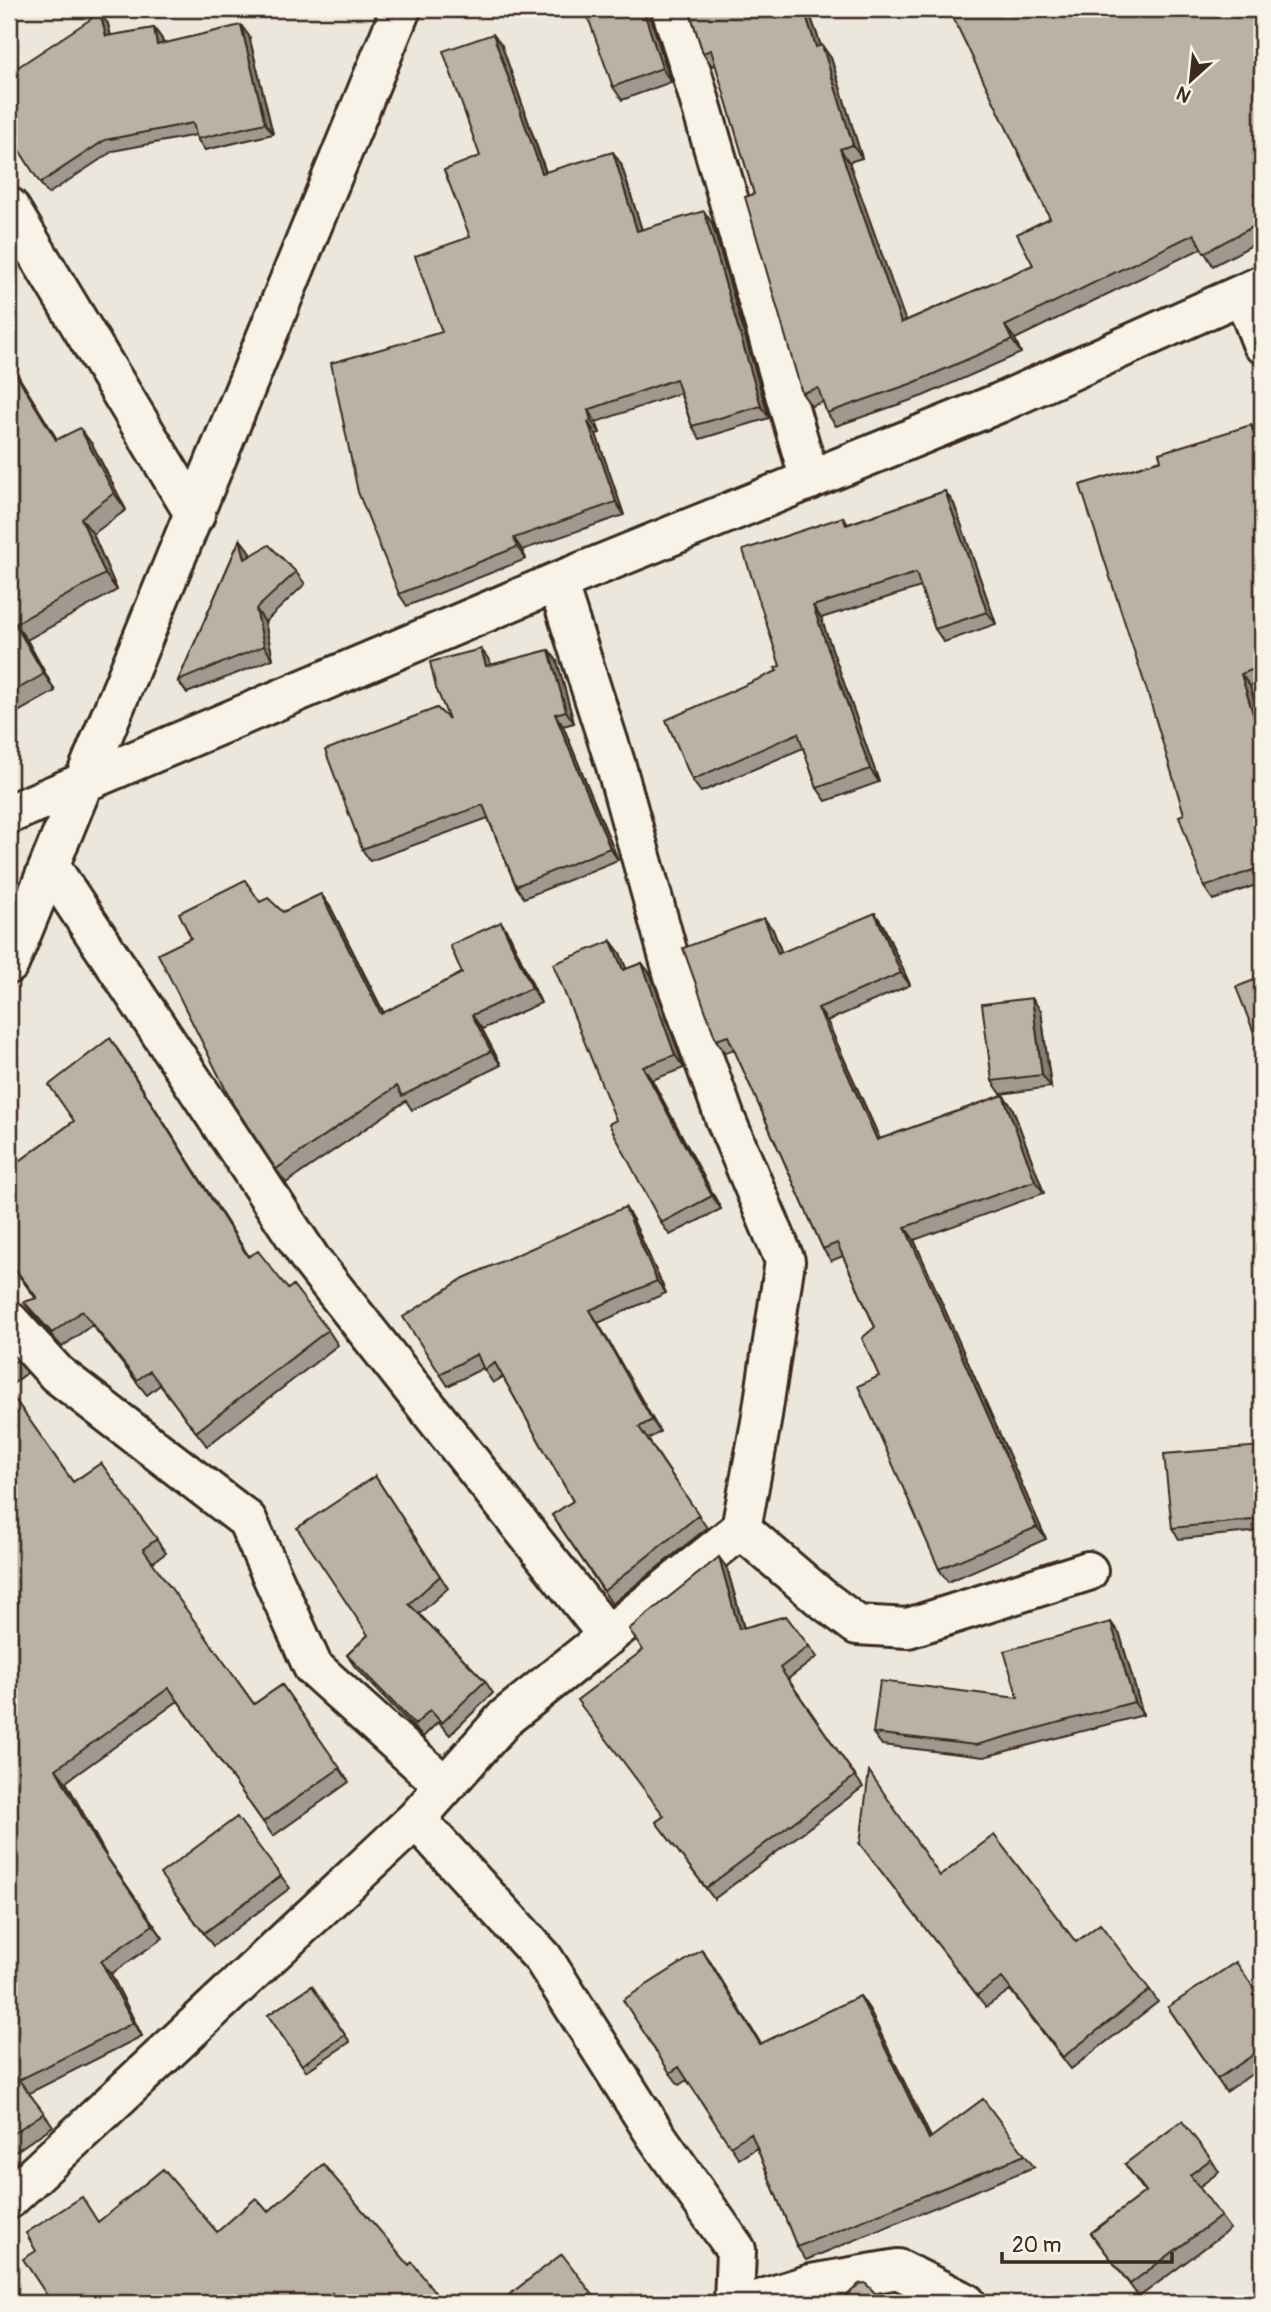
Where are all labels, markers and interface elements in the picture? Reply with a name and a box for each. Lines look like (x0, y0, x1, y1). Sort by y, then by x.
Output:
north arrow (1156, 46, 1226, 116)
text: N (1172, 81, 1195, 108)
scale bar (1002, 2221, 1171, 2265)
text: 20 m (1012, 2232, 1061, 2259)

